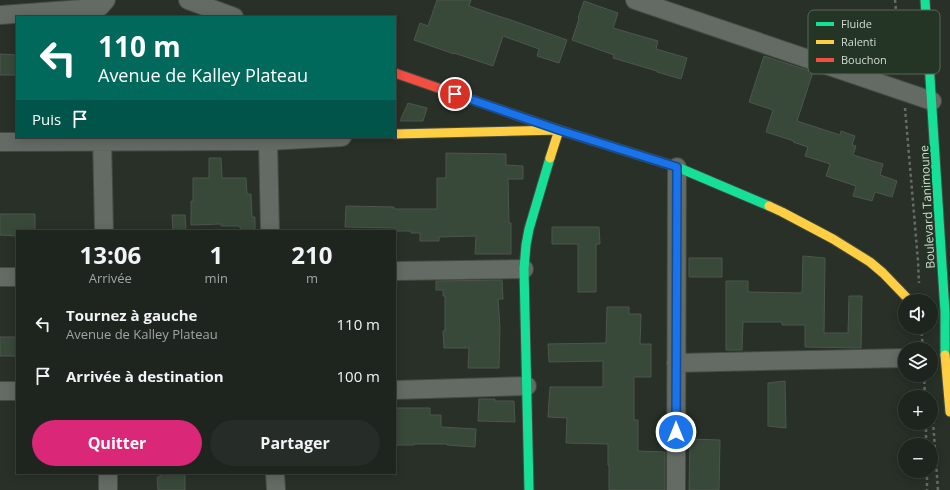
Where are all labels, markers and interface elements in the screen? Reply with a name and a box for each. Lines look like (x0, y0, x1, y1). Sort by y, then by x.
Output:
legend (808, 10, 940, 74)
text: Fluide (841, 16, 872, 31)
text: 110 m (98, 27, 181, 65)
icon: left (32, 32, 84, 84)
text: Ralenti (841, 34, 876, 49)
text: Bouchon (841, 52, 887, 67)
text: Avenue de Kalley Plateau (98, 63, 308, 87)
pin (438, 77, 472, 111)
icon: arrive (444, 83, 466, 105)
icon: arrive (69, 108, 91, 130)
text: Puis (32, 109, 61, 129)
street label: Boulevard Tanimoune (915, 145, 939, 269)
text: 13:06 (79, 238, 141, 271)
text: 1 (209, 238, 223, 271)
text: 210 (291, 238, 333, 271)
text: Arrivée (89, 269, 132, 287)
text: min (205, 269, 228, 287)
text: m (306, 269, 318, 287)
map controls (898, 294, 938, 478)
button: sound (898, 294, 938, 334)
text: Tournez à gauche (66, 305, 197, 325)
icon: left (32, 313, 54, 335)
text: 110 m (336, 314, 380, 334)
text: Avenue de Kalley Plateau (66, 325, 218, 343)
button: layers (898, 342, 938, 382)
icon: arrive (32, 365, 54, 387)
text: Arrivée à destination (66, 366, 224, 386)
text: 100 m (336, 366, 380, 386)
button: + (898, 390, 938, 430)
position arrow (655, 411, 697, 453)
button: Quitter (32, 420, 202, 466)
button: Partager (210, 420, 380, 466)
button: − (898, 438, 938, 478)

